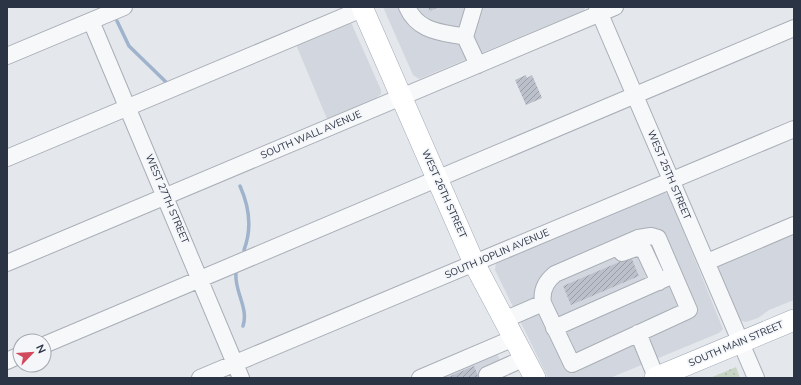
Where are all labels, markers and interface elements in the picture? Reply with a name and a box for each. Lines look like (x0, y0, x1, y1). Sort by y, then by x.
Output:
street label: SOUTH WALL AVENUE (258, 107, 364, 163)
street label: WEST 25TH STREET (644, 128, 694, 222)
street label: WEST 26TH STREET (418, 147, 470, 241)
street label: WEST 27TH STREET (142, 152, 192, 246)
street label: SOUTH JOPLIN AVENUE (442, 226, 552, 282)
street label: SOUTH MAIN STREET (686, 318, 786, 370)
north arrow (12, 333, 52, 373)
text: N (32, 342, 49, 356)

